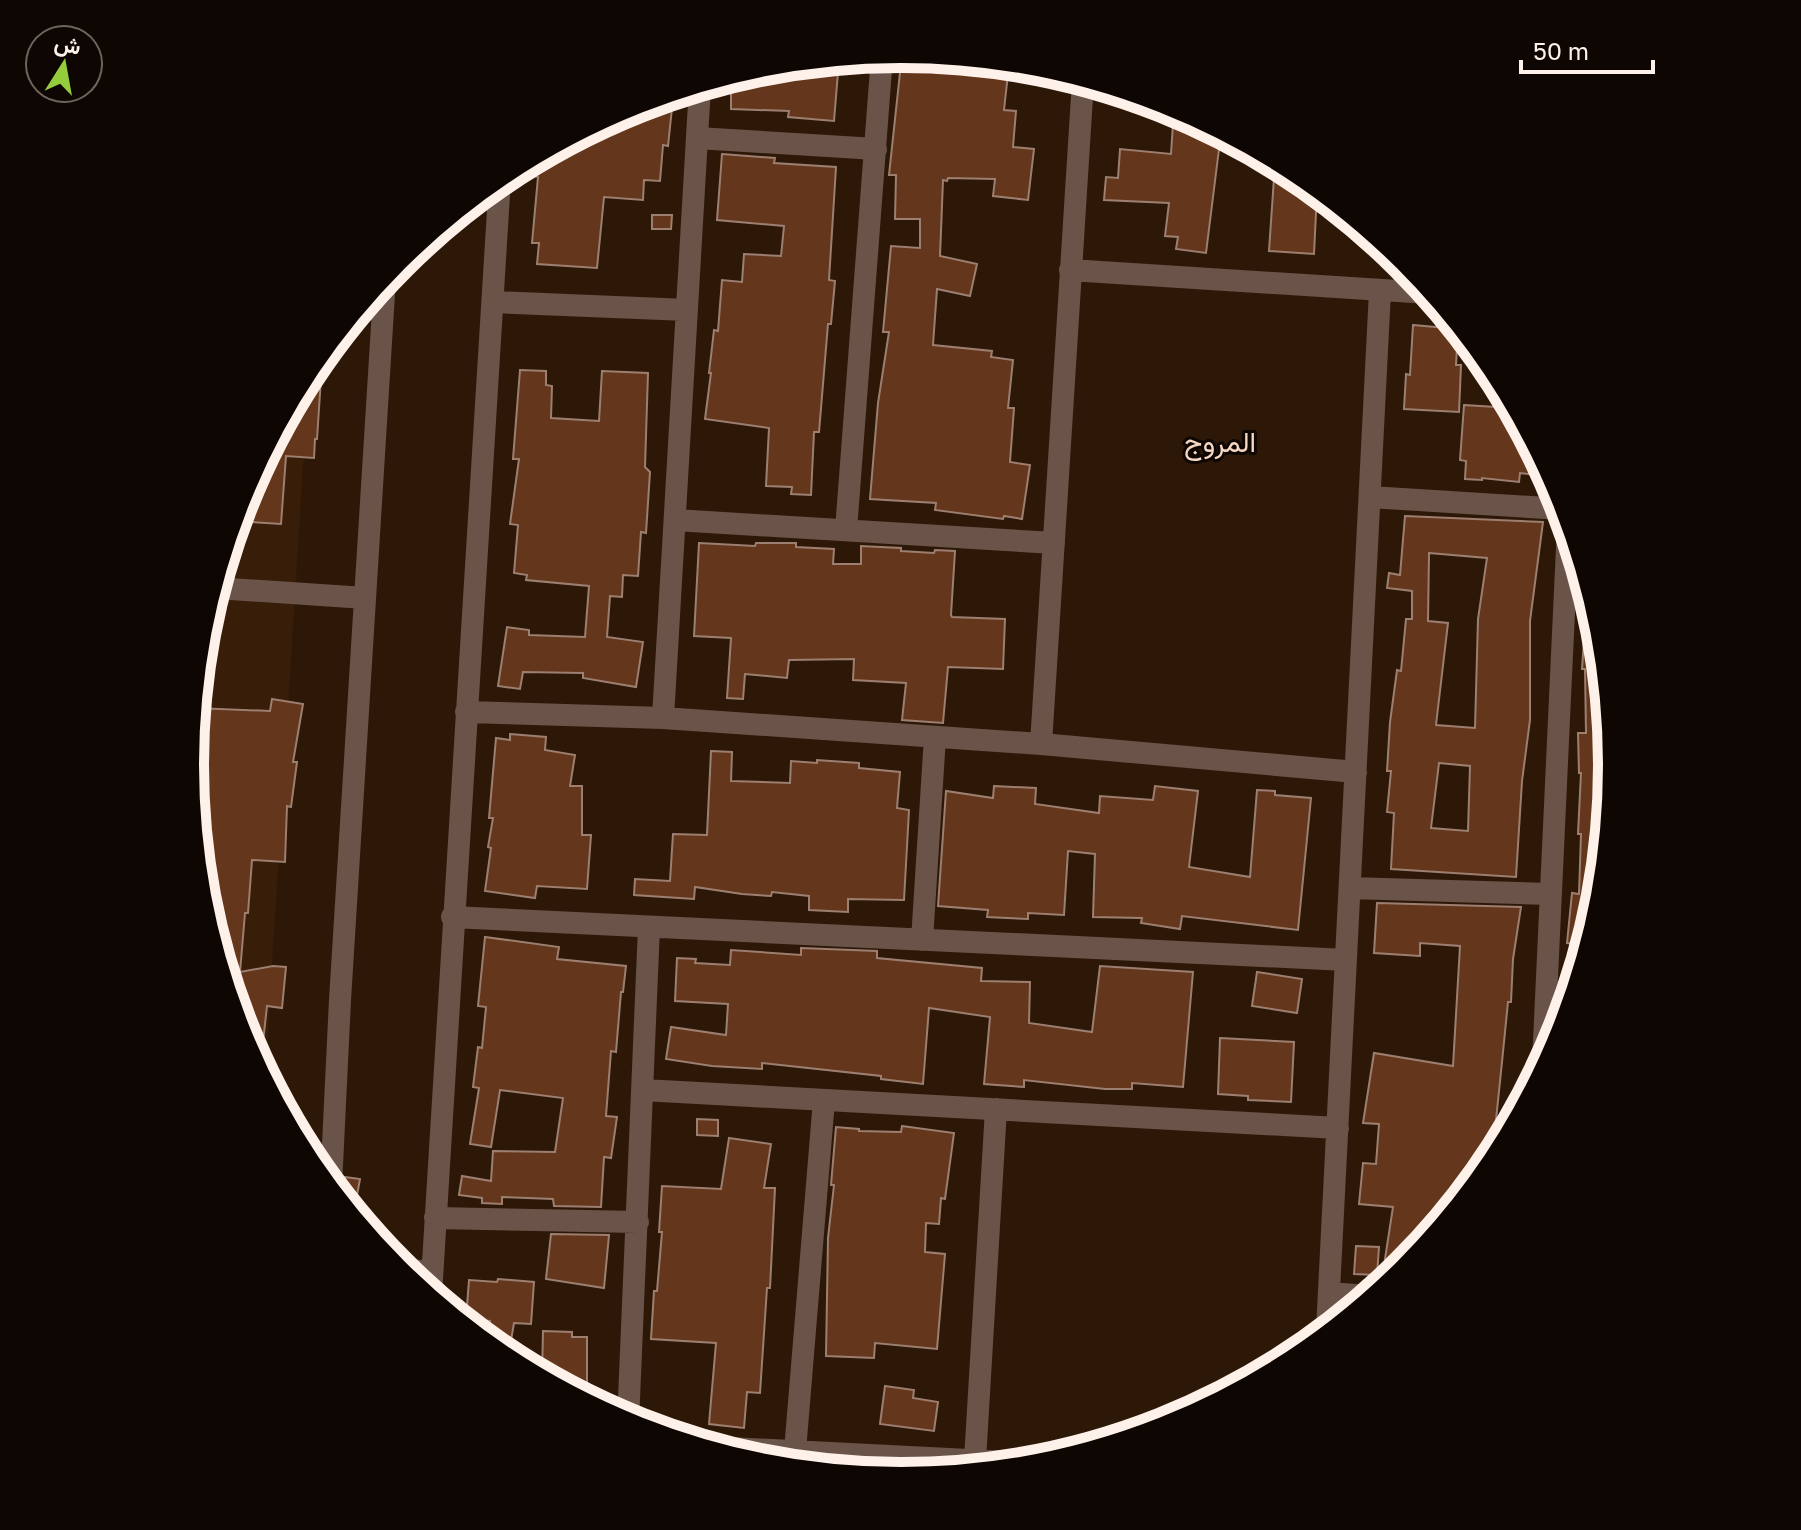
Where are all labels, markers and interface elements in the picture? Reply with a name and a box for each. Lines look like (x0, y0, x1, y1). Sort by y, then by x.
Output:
north arrow (24, 24, 104, 104)
scale bar (1521, 24, 1653, 74)
text: ش (52, 28, 83, 61)
text: 50 m (1533, 36, 1589, 65)
district label: المروج (1184, 425, 1256, 461)

